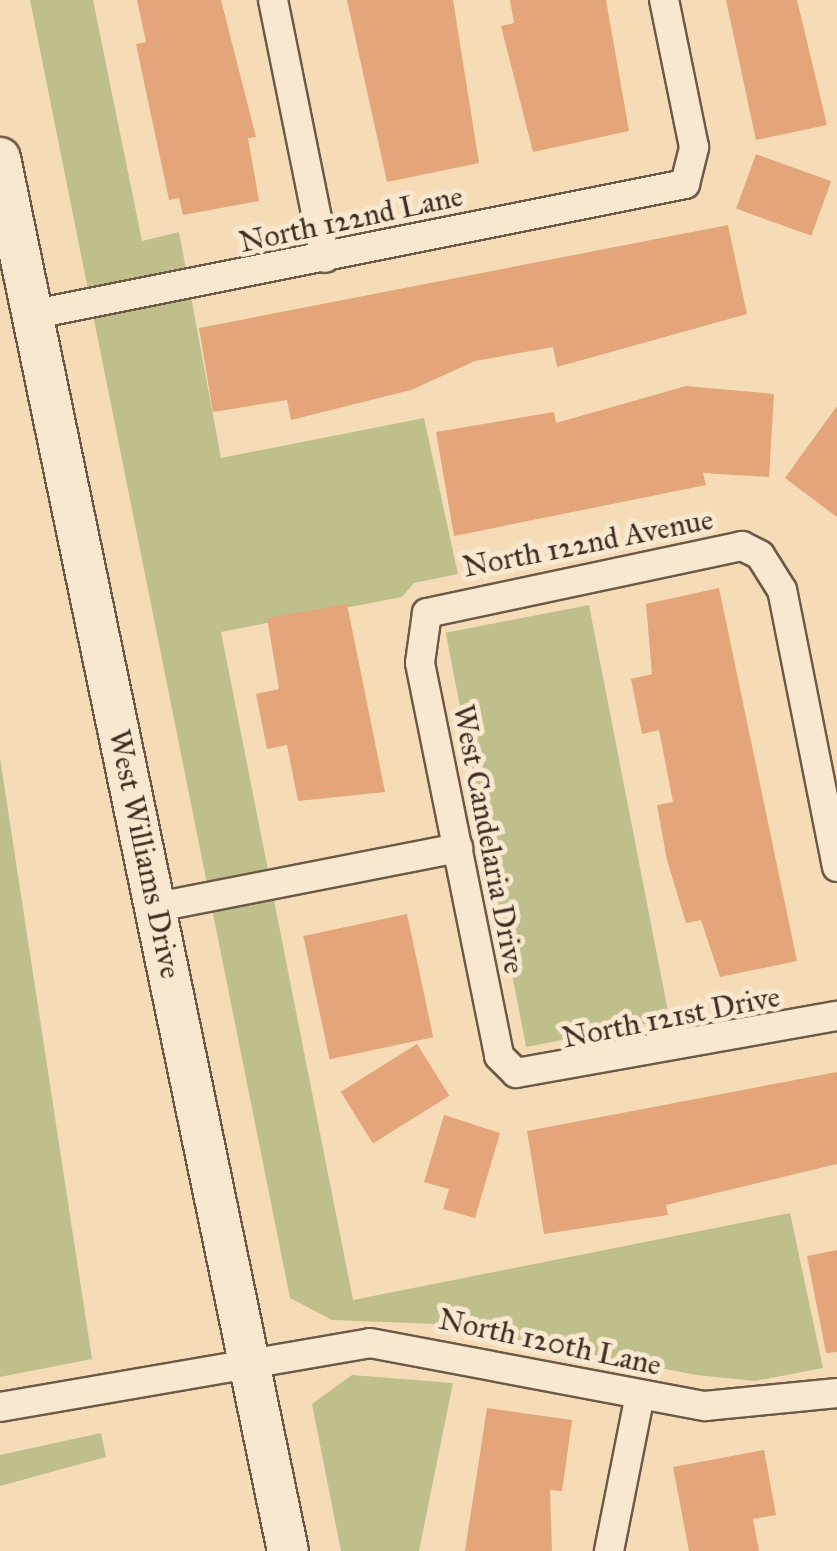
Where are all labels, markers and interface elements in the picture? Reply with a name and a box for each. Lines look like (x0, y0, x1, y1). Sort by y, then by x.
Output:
street label: North 122nd Lane (236, 178, 466, 260)
street label: North 122nd Avenue (460, 501, 716, 585)
street label: West Candelaria Drive (445, 701, 533, 977)
street label: West Williams Drive (101, 726, 189, 982)
street label: North 121st Drive (559, 978, 783, 1056)
street label: North 120th Lane (435, 1301, 665, 1383)

